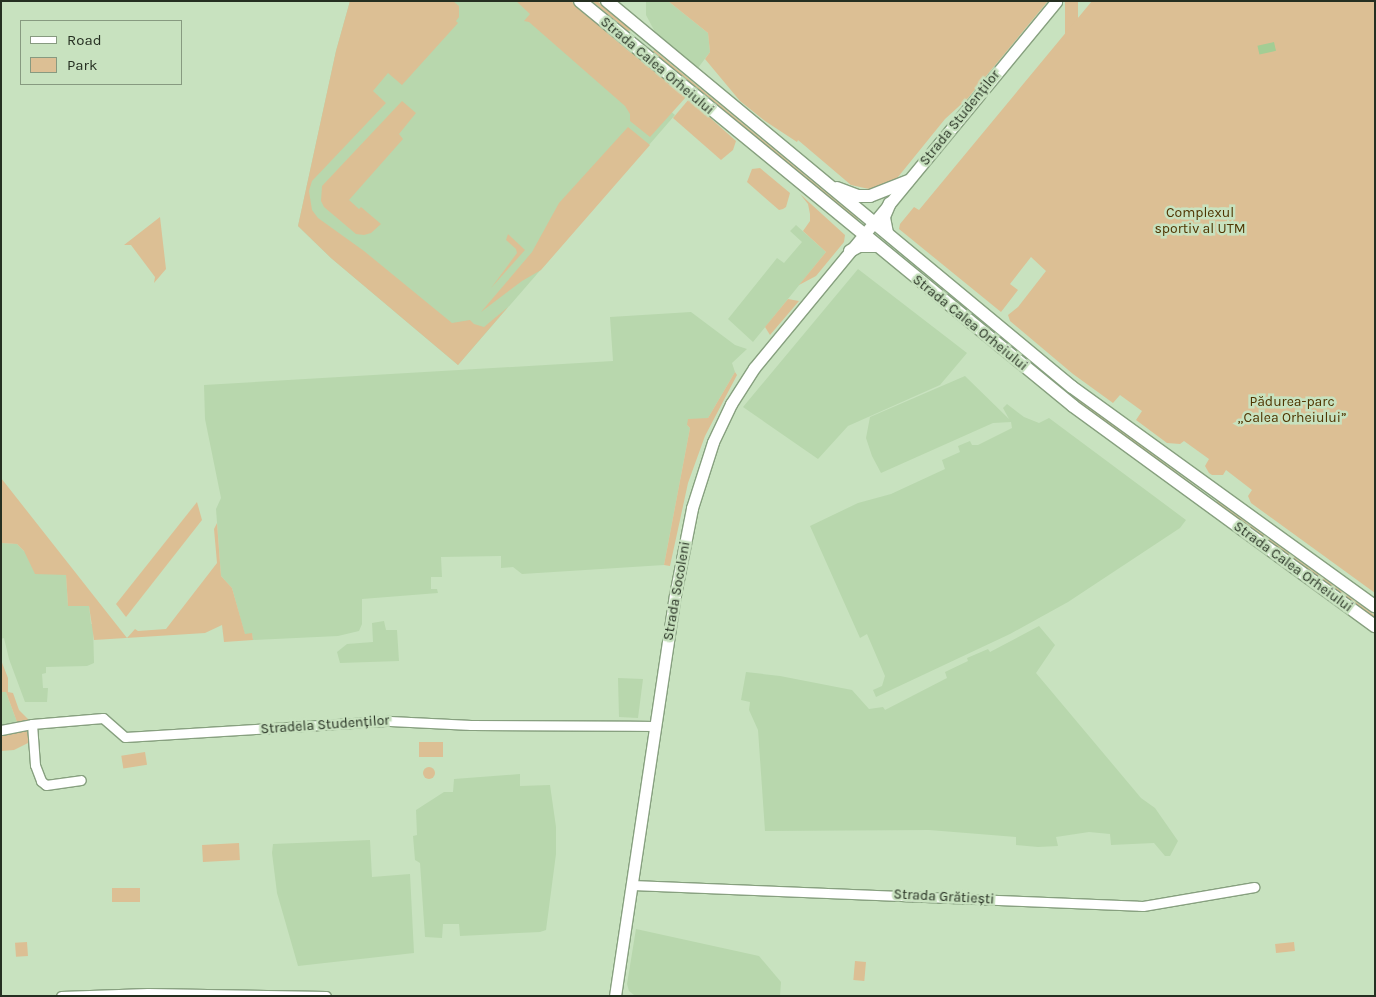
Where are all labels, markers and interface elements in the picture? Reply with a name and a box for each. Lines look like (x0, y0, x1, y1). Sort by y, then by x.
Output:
street label: Strada Calea Orheiului (597, 14, 717, 118)
legend (20, 20, 182, 85)
text: Road (67, 31, 102, 49)
text: Park (67, 56, 97, 74)
street label: Strada Studenților (916, 67, 1004, 169)
park label: Complexul sportiv al UTM (1154, 205, 1246, 238)
street label: Strada Calea Orheiului (909, 271, 1031, 375)
park label: Pădurea-parc „Calea Orheiului” (1237, 394, 1347, 427)
street label: Strada Calea Orheiului (1230, 518, 1356, 616)
street label: Strada Socoleni (660, 540, 694, 642)
street label: Stradela Studenților (260, 712, 390, 738)
street label: Strada Grătiești (893, 886, 995, 908)

